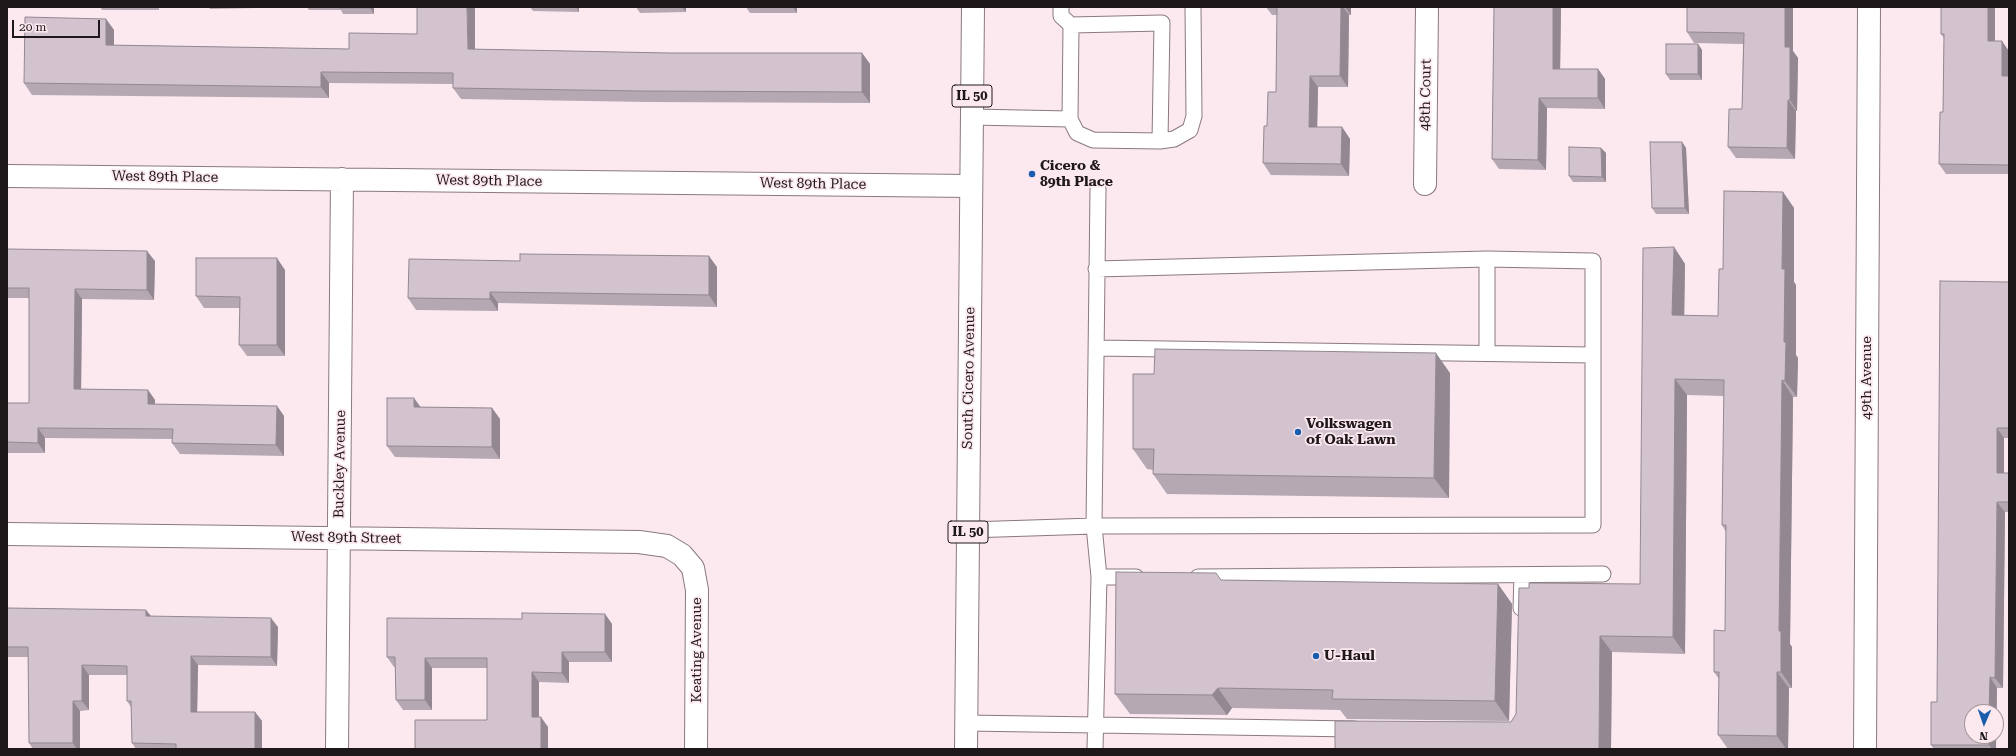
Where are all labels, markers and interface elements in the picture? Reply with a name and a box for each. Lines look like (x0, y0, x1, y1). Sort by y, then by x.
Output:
scale bar (14, 12, 102, 38)
text: 20 m (19, 20, 46, 34)
street label: 48th Court (1417, 59, 1435, 131)
road number: IL 50 (952, 85, 992, 107)
place label: Cicero & 89th Place (1040, 158, 1113, 190)
street label: West 89th Place (112, 168, 218, 186)
marker: Cicero & 89th Place (1027, 169, 1037, 179)
street label: West 89th Place (436, 172, 542, 190)
street label: West 89th Place (760, 175, 866, 193)
street label: South Cicero Avenue (959, 307, 979, 449)
street label: 49th Avenue (1859, 336, 1875, 420)
street label: Buckley Avenue (331, 410, 349, 518)
place label: Volkswagen of Oak Lawn (1306, 416, 1396, 448)
marker: Volkswagen of Oak Lawn (1293, 427, 1303, 437)
road number: IL 50 (948, 521, 988, 543)
street label: West 89th Street (291, 529, 401, 547)
street label: Keating Avenue (689, 597, 705, 703)
place label: U-Haul (1324, 648, 1375, 664)
marker: U-Haul (1311, 651, 1321, 661)
north arrow (1964, 704, 2004, 744)
text: N (1979, 729, 1988, 742)

